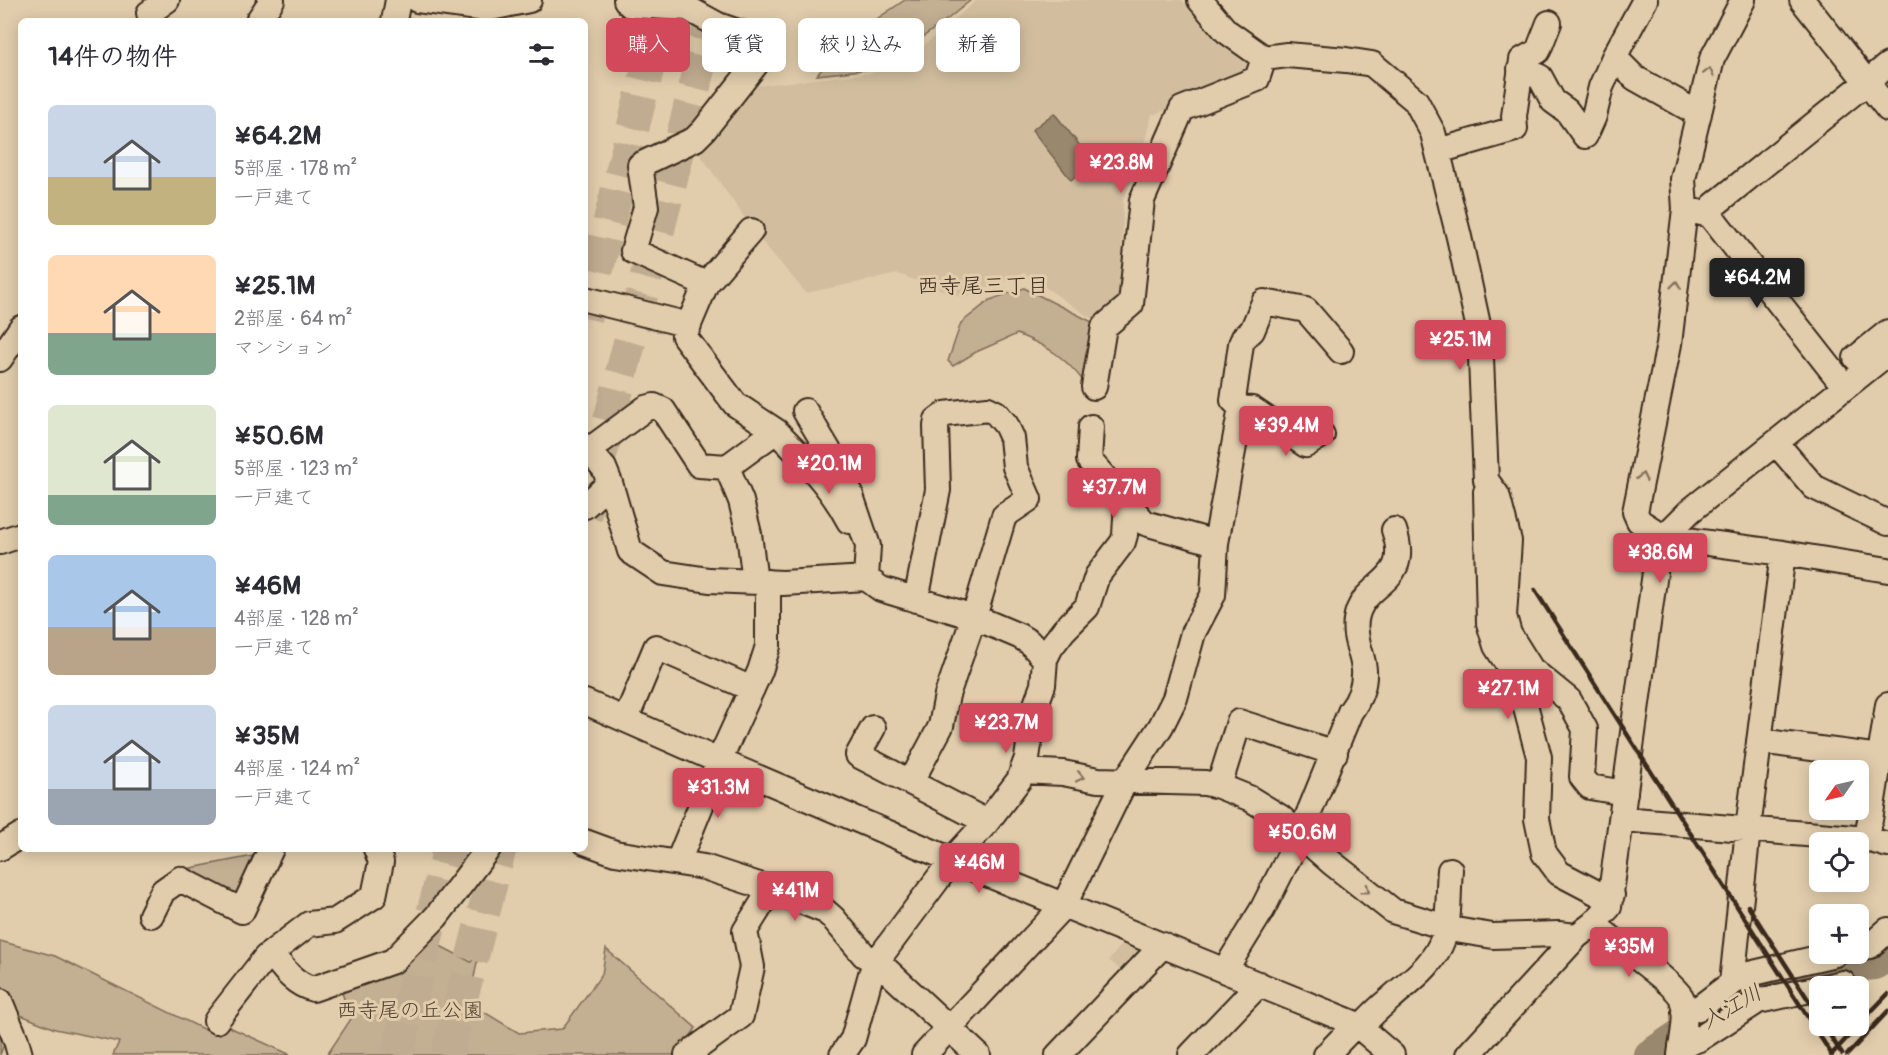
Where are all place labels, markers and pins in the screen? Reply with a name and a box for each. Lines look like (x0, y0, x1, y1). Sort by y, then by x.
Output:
pin: ¥23.8M (1072, 143, 1170, 194)
pin: ¥64.2M (1708, 258, 1806, 309)
pin: ¥25.1M (1411, 320, 1509, 371)
pin: ¥39.4M (1237, 406, 1335, 457)
pin: ¥20.1M (780, 444, 878, 495)
pin: ¥37.7M (1065, 468, 1163, 519)
pin: ¥38.6M (1611, 533, 1709, 584)
pin: ¥27.1M (1459, 669, 1557, 720)
pin: ¥23.7M (957, 703, 1055, 754)
pin: ¥31.3M (669, 768, 767, 819)
pin: ¥50.6M (1253, 813, 1351, 864)
pin: ¥46M (943, 843, 1015, 894)
pin: ¥41M (759, 871, 831, 922)
pin: ¥35M (1593, 927, 1665, 978)

